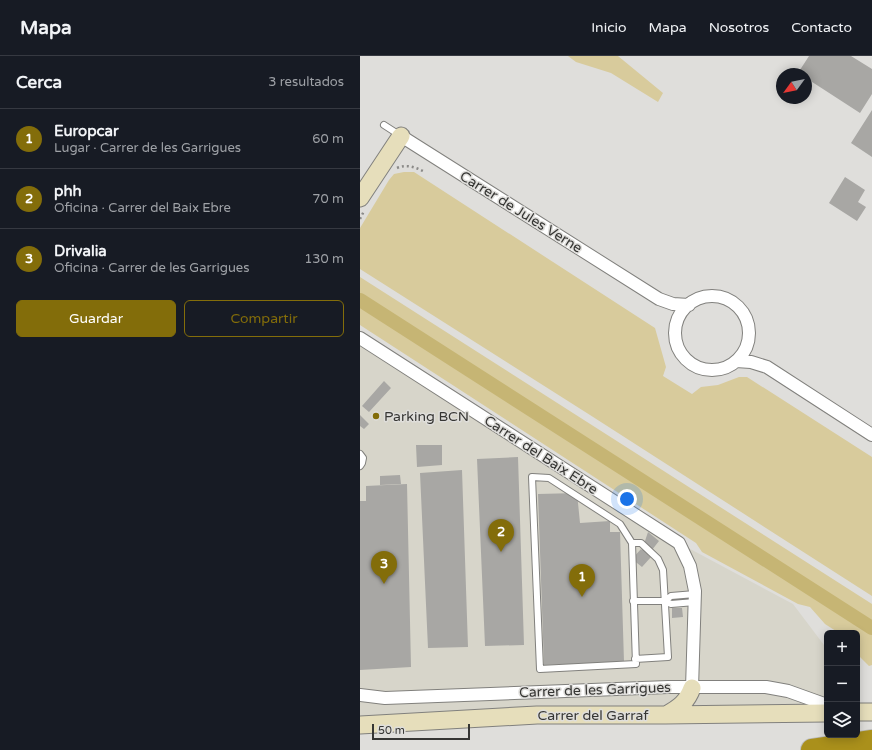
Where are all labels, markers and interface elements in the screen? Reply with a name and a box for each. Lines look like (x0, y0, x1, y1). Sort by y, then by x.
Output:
text: Mapa (20, 17, 72, 39)
text: Inicio (591, 19, 627, 36)
text: Mapa (649, 19, 687, 36)
text: Nosotros (709, 19, 769, 36)
text: Contacto (791, 19, 852, 36)
north arrow (776, 68, 812, 104)
text: Cerca (16, 72, 62, 93)
text: 3 resultados (268, 74, 344, 90)
text: Europcar (54, 122, 119, 140)
text: 1 (25, 131, 33, 147)
text: 60 m (312, 131, 344, 147)
text: Lugar · Carrer de les Garrigues (54, 140, 241, 156)
street label: Carrer de Jules Verne (457, 167, 585, 257)
text: phh (54, 182, 82, 200)
text: 2 (25, 191, 33, 207)
text: 70 m (312, 191, 344, 207)
text: Oficina · Carrer del Baix Ebre (54, 200, 231, 216)
text: Drivalia (54, 242, 107, 260)
text: 3 (25, 251, 33, 267)
text: 130 m (304, 251, 344, 267)
text: Oficina · Carrer de les Garrigues (54, 260, 249, 276)
button: Guardar (16, 300, 176, 337)
button: Compartir (184, 300, 344, 337)
place label: Parking BCN (384, 408, 469, 425)
marker: Parking BCN (371, 411, 381, 421)
street label: Carrer del Baix Ebre (481, 412, 601, 498)
your location (617, 489, 637, 509)
pin: 2 (488, 519, 514, 552)
pin: 3 (371, 551, 397, 584)
pin: 1 (569, 564, 595, 597)
map controls (824, 630, 860, 738)
button: + (824, 630, 860, 666)
button: − (824, 666, 860, 702)
street label: Carrer de les Garrigues (519, 679, 671, 701)
button: layers (824, 702, 860, 738)
street label: Carrer del Garraf (537, 707, 649, 724)
scale bar (372, 722, 470, 741)
text: 50 m (378, 724, 405, 737)

